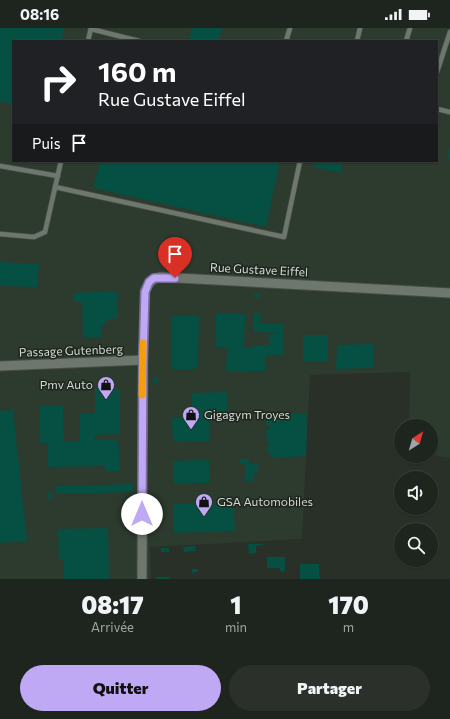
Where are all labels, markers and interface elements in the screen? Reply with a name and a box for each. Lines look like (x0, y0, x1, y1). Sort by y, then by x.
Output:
text: 08:16 (20, 5, 59, 23)
text: 160 m (98, 54, 176, 88)
icon: right (32, 56, 84, 108)
text: Rue Gustave Eiffel (98, 88, 246, 110)
icon: arrive (68, 132, 90, 154)
text: Puis (32, 134, 60, 152)
pin (158, 237, 192, 278)
icon: arrive (164, 243, 186, 265)
street label: Rue Gustave Eiffel (210, 259, 309, 279)
street label: Passage Gutenberg (19, 341, 124, 359)
shop icon: Pmv Auto (96, 375, 116, 400)
place label: Pmv Auto (40, 377, 93, 391)
shop icon: Gigagym Troyes (181, 405, 201, 430)
place label: Gigagym Troyes (204, 407, 290, 421)
north arrow (394, 419, 438, 463)
map controls (394, 419, 438, 567)
button: sound (394, 471, 438, 515)
shop icon: GSA Automobiles (194, 492, 214, 517)
position arrow (121, 493, 163, 535)
place label: GSA Automobiles (217, 494, 313, 508)
button: search (394, 523, 438, 567)
text: 08:17 (81, 590, 144, 619)
text: 1 (230, 590, 242, 619)
text: 170 (328, 590, 369, 619)
text: Arrivée (91, 619, 134, 635)
text: min (225, 619, 247, 635)
text: m (343, 619, 354, 635)
button: Quitter (20, 665, 221, 711)
button: Partager (229, 665, 430, 711)

